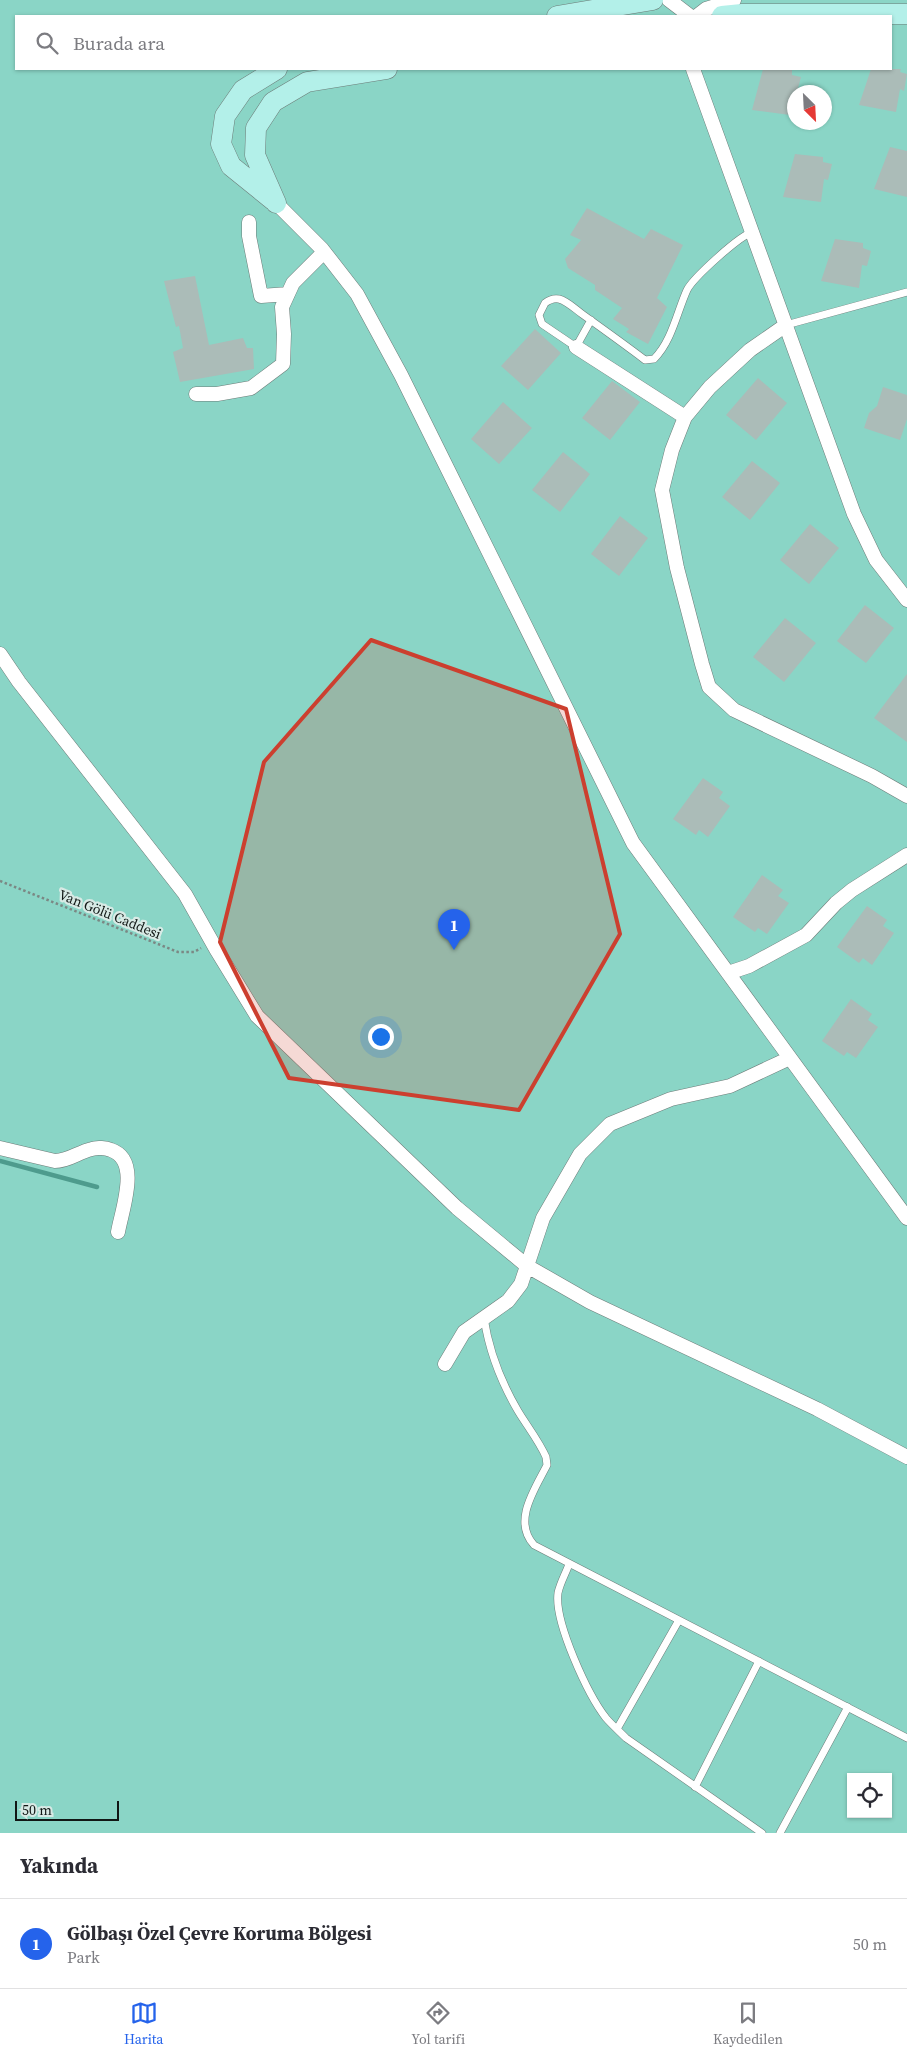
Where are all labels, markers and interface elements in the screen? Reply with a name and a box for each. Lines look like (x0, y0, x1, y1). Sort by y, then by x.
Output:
search box (15, 15, 892, 70)
icon: search (33, 29, 61, 57)
text: Burada ara (73, 30, 165, 56)
north arrow (787, 85, 832, 130)
street label: Van Gölü Caddesi (56, 884, 164, 944)
pin: 1 (438, 909, 470, 950)
your location (368, 1024, 394, 1050)
map controls (847, 1773, 892, 1818)
button: locate (847, 1773, 892, 1818)
scale bar (15, 1798, 119, 1821)
text: 50 m (22, 1800, 52, 1820)
text: Yakında (20, 1851, 98, 1880)
text: Gölbaşı Özel Çevre Koruma Bölgesi (67, 1920, 372, 1946)
text: 1 (32, 1933, 40, 1955)
text: 50 m (853, 1933, 887, 1955)
text: Park (67, 1946, 100, 1968)
tab: Harita (124, 1999, 163, 2049)
tab: Yol tarifi (411, 1999, 465, 2049)
tab: Kaydedilen (713, 1999, 783, 2049)

